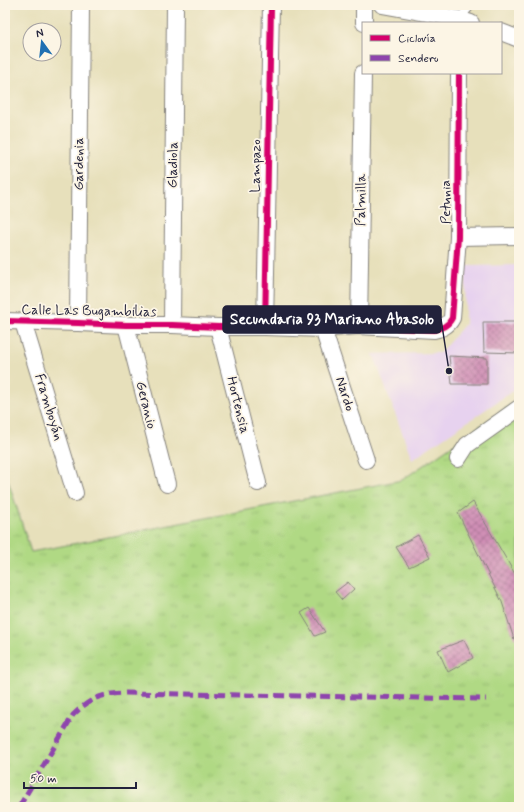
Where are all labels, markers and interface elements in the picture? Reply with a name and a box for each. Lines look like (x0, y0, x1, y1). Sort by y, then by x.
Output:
north arrow (22, 22, 62, 62)
legend (362, 22, 502, 74)
text: N (34, 26, 45, 41)
text: Ciclovía (398, 31, 436, 47)
text: Sendero (398, 51, 439, 67)
street label: Gardenia (70, 137, 88, 191)
street label: Lampazo (247, 139, 265, 193)
street label: Gladiola (164, 142, 182, 188)
street label: Palmilla (352, 173, 370, 226)
street label: Petunia (437, 180, 455, 224)
street label: Calle Las Bugambilias (21, 301, 157, 321)
callout: Secundaria 93 Mariano Abasolo (223, 306, 441, 333)
text: Secundaria 93 Mariano Abasolo (230, 310, 434, 330)
street label: Framboyán (30, 371, 68, 443)
street label: Hortensia (222, 375, 254, 435)
street label: Nardo (331, 375, 359, 414)
street label: Geranio (131, 379, 161, 431)
scale bar (24, 764, 136, 790)
text: 50 m (30, 771, 57, 787)

